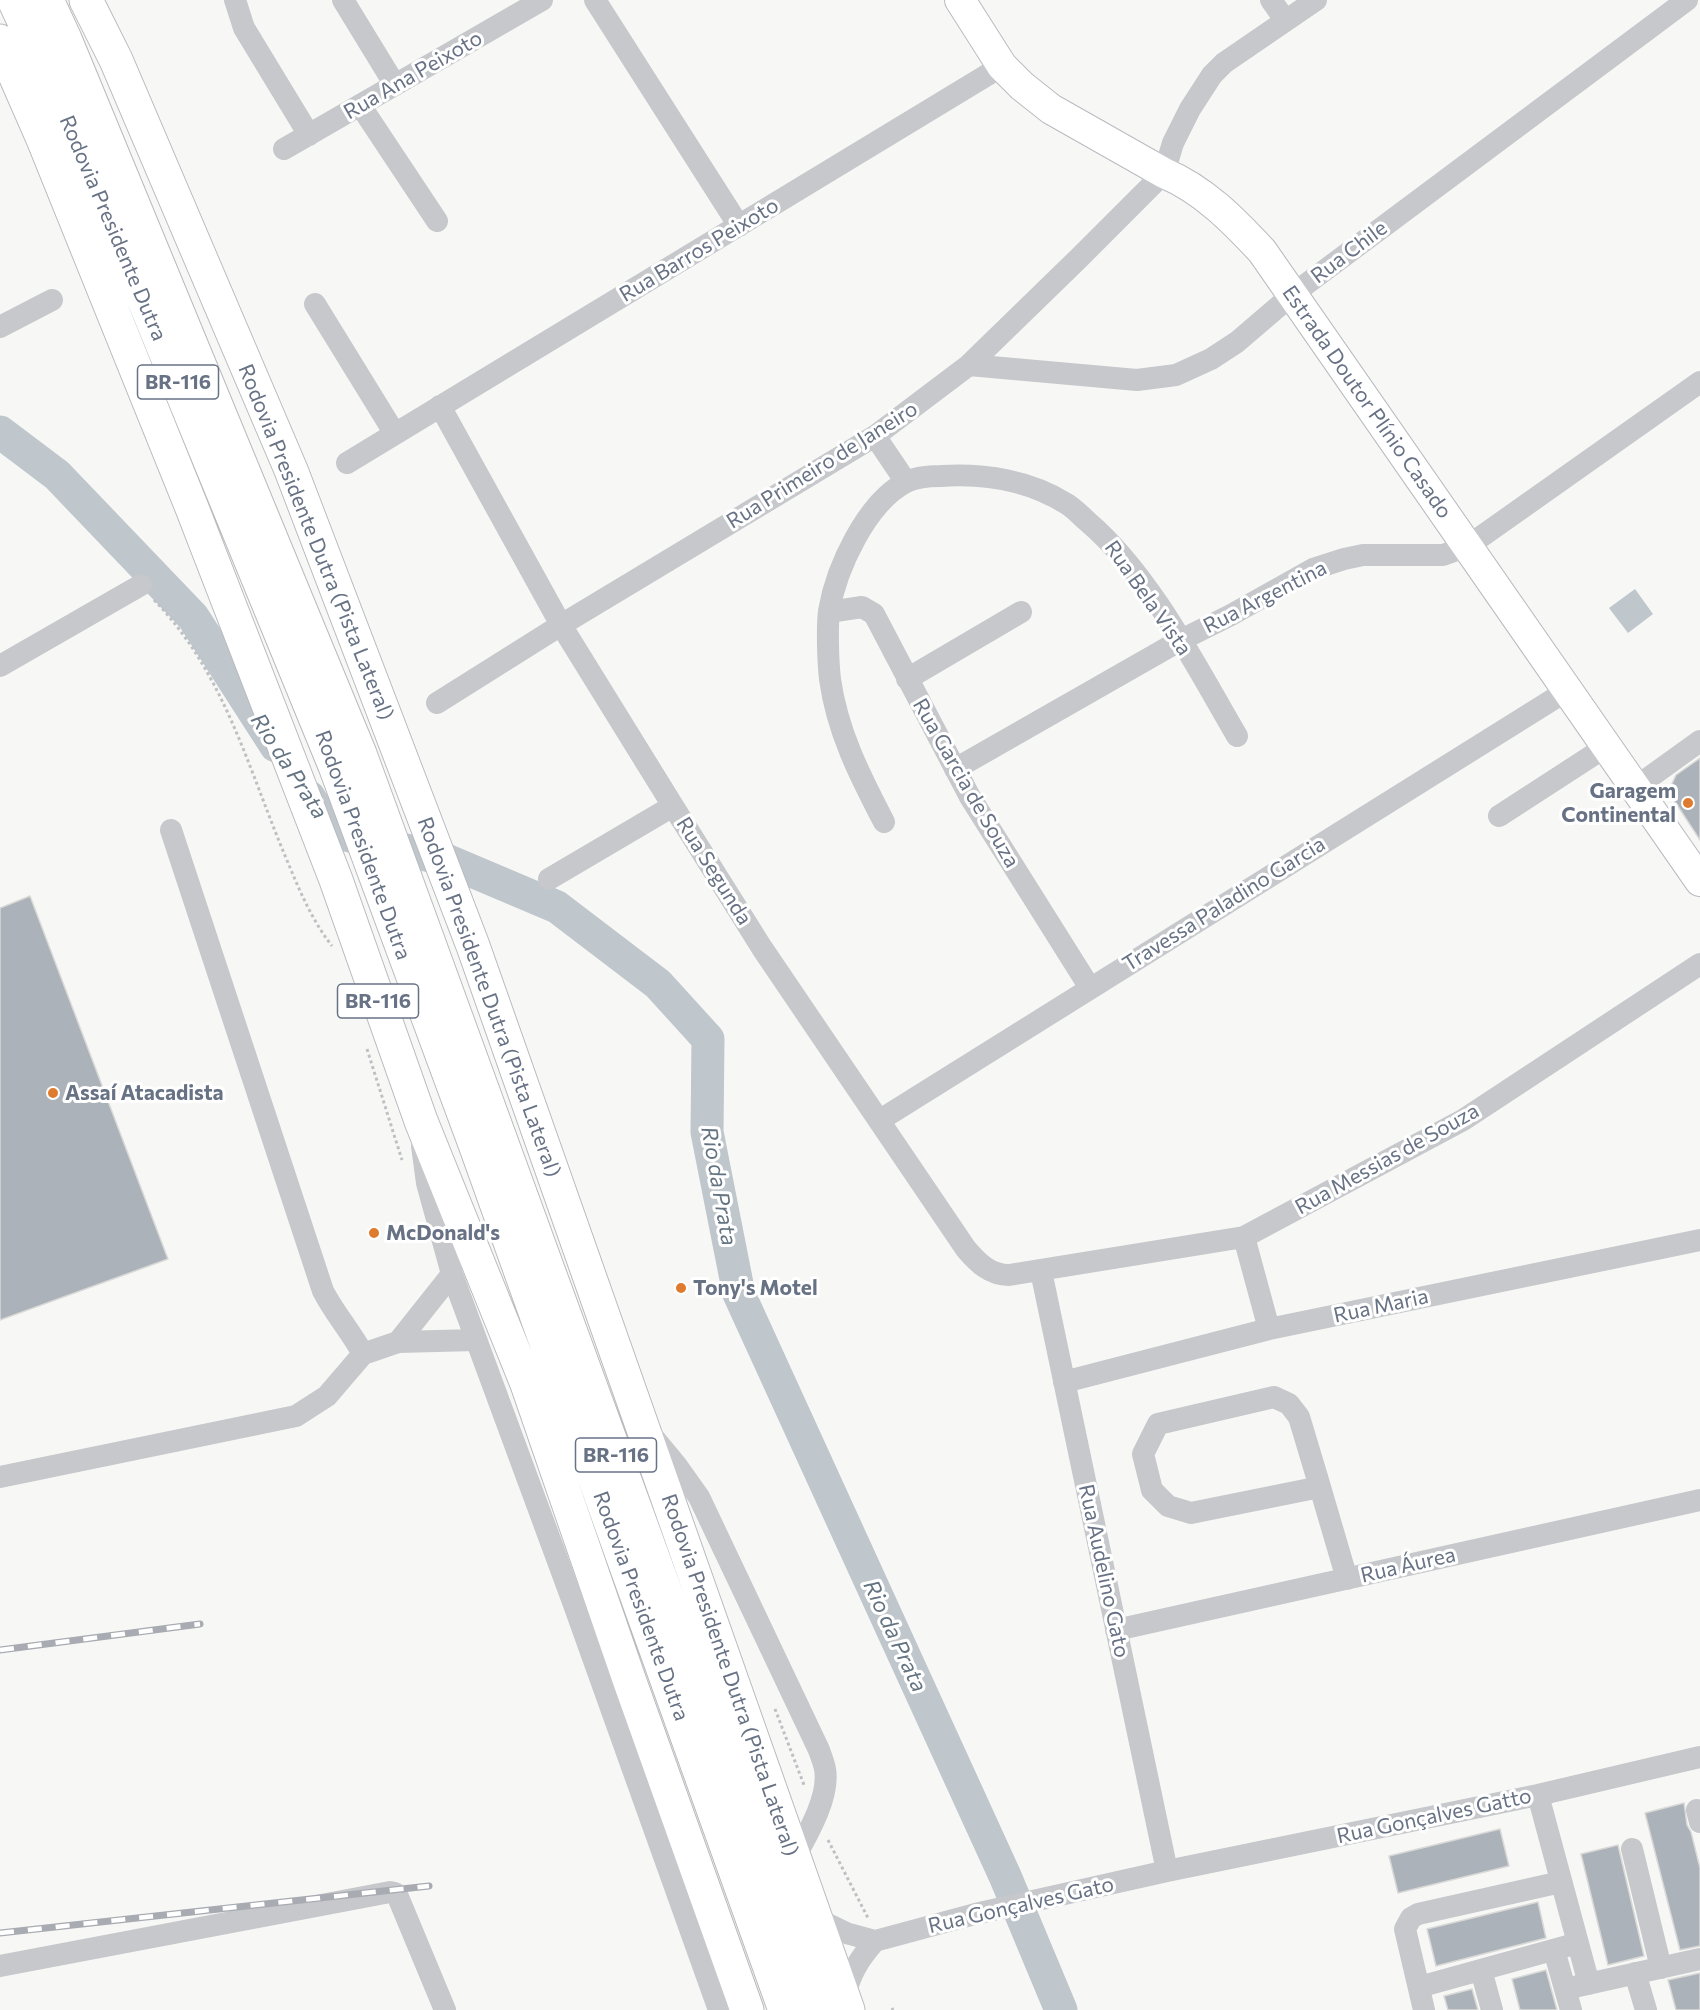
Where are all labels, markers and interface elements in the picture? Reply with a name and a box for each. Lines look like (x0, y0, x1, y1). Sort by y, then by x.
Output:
street label: Rua Ana Peixoto (339, 25, 487, 125)
street label: Rodovia Presidente Dutra (54, 112, 172, 344)
street label: Rua Barros Peixoto (615, 193, 783, 307)
street label: Rua Chile (1306, 215, 1392, 289)
street label: Estrada Doutor Plínio Casado (1277, 281, 1457, 523)
street label: Rodovia Presidente Dutra (Pista Lateral) (233, 361, 399, 723)
road number: BR-116 (138, 365, 219, 399)
street label: Rua Primeiro de Janeiro (722, 396, 922, 534)
street label: Rua Bela Vista (1099, 536, 1197, 660)
street label: Rua Argentina (1199, 555, 1331, 639)
street label: Rua Garcia de Souza (907, 694, 1025, 872)
water label: Rio da Prata (245, 708, 333, 824)
street label: Rodovia Presidente Dutra (310, 727, 416, 963)
place label: Garagem Continental (1561, 778, 1676, 828)
marker: Garagem Continental (1681, 796, 1695, 810)
street label: Rua Segunda (671, 812, 757, 930)
street label: Rodovia Presidente Dutra (Pista Lateral) (412, 814, 566, 1180)
street label: Travessa Paladino Garcia (1118, 831, 1330, 977)
road number: BR-116 (338, 984, 418, 1018)
place label: Assaí Atacadista (65, 1080, 224, 1106)
marker: Assaí Atacadista (46, 1086, 60, 1100)
street label: Rua Messias de Souza (1291, 1098, 1483, 1220)
water label: Rio da Prata (696, 1124, 742, 1248)
place label: McDonald's (386, 1220, 500, 1246)
marker: McDonald's (367, 1226, 381, 1240)
place label: Tony's Motel (693, 1275, 818, 1301)
marker: Tony's Motel (674, 1281, 688, 1295)
street label: Rua Maria (1331, 1284, 1431, 1328)
road number: BR-116 (576, 1438, 656, 1472)
street label: Rua Audelino Gato (1073, 1482, 1135, 1660)
street label: Rodovia Presidente Dutra (588, 1488, 694, 1724)
street label: Rodovia Presidente Dutra (Pista Lateral) (656, 1491, 804, 1859)
street label: Rua Áurea (1358, 1542, 1458, 1588)
water label: Rio da Prata (858, 1576, 932, 1696)
street label: Rua Gonçalves Gatto (1334, 1783, 1534, 1849)
street label: Rua Gonçalves Gato (926, 1871, 1116, 1939)

